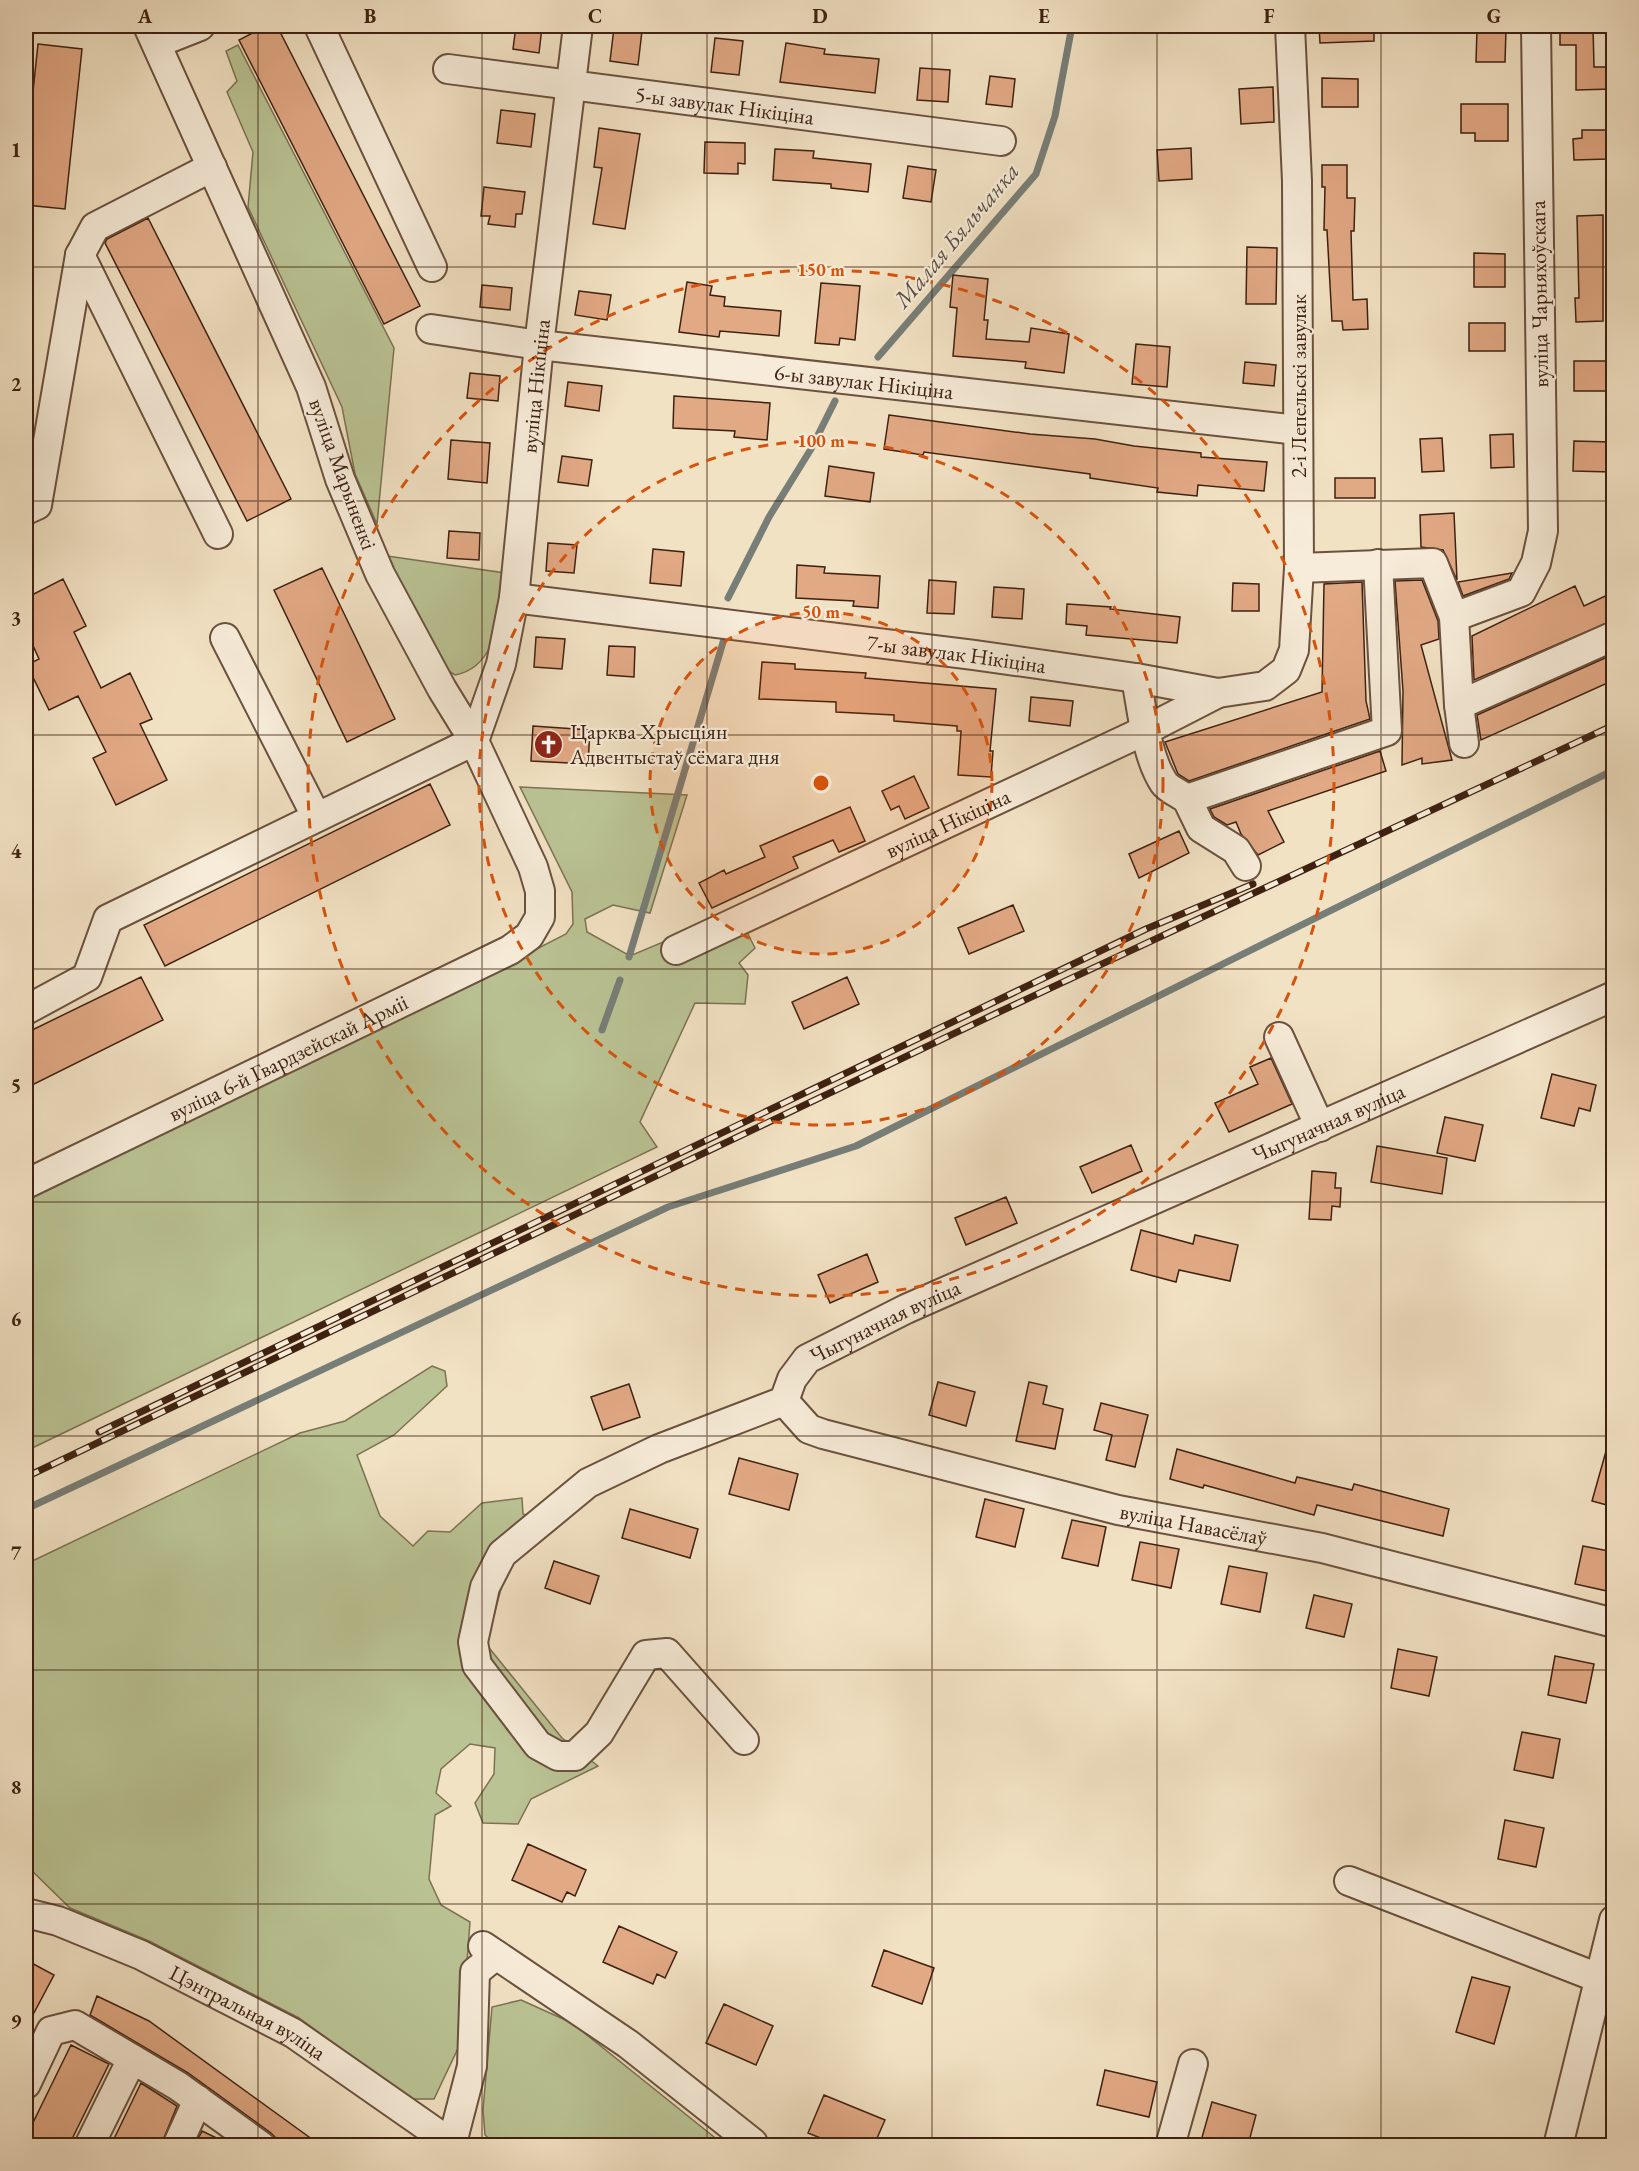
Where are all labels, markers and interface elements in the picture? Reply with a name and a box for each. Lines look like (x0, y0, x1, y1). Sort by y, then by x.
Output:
text: A (137, 3, 153, 29)
text: B (364, 3, 376, 29)
text: C (588, 3, 602, 29)
text: D (812, 3, 828, 29)
text: E (1038, 3, 1050, 29)
text: F (1264, 3, 1275, 29)
text: G (1487, 3, 1501, 29)
street label: 5-ы завулак Нікіціна (633, 79, 816, 131)
text: 1 (11, 137, 21, 163)
water label: Малая Бяльчанка (885, 156, 1026, 315)
street label: вуліца Чарняхоўскага (1523, 200, 1555, 388)
text: 150 m (797, 258, 845, 281)
street label: 2-і Лепельскі завулак (1284, 294, 1313, 478)
street label: вуліца Нікіціна (514, 317, 557, 454)
street label: 6-ы завулак Нікіціна (773, 357, 955, 406)
text: 2 (11, 371, 22, 397)
street label: вуліца Марыненкі (302, 394, 384, 554)
text: 100 m (797, 429, 845, 452)
text: 50 m (802, 600, 840, 623)
text: 3 (11, 605, 21, 631)
street label: 7-ы завулак Нікіціна (865, 627, 1048, 680)
place label: Царква Хрысціян Адвентыстаў сёмага дня (569, 717, 780, 771)
church icon: Царква Хрысціян Адвентыстаў сёмага дня (533, 728, 565, 760)
centre of rings (811, 773, 831, 793)
street label: вуліца Нікіціна (881, 781, 1015, 864)
text: 4 (11, 838, 22, 864)
street label: вуліца 6-й Гвардзейскай Арміі (163, 987, 413, 1128)
text: 5 (11, 1072, 21, 1098)
street label: Чыгуначная вуліца (1247, 1076, 1409, 1169)
street label: Чыгуначная вуліца (805, 1272, 965, 1370)
text: 6 (11, 1306, 22, 1332)
street label: вуліца Навасёлаў (1118, 1496, 1270, 1552)
text: 7 (11, 1540, 22, 1566)
text: 8 (11, 1774, 21, 1800)
street label: Цэнтральная вуліца (165, 1958, 332, 2067)
text: 9 (11, 2008, 22, 2034)

